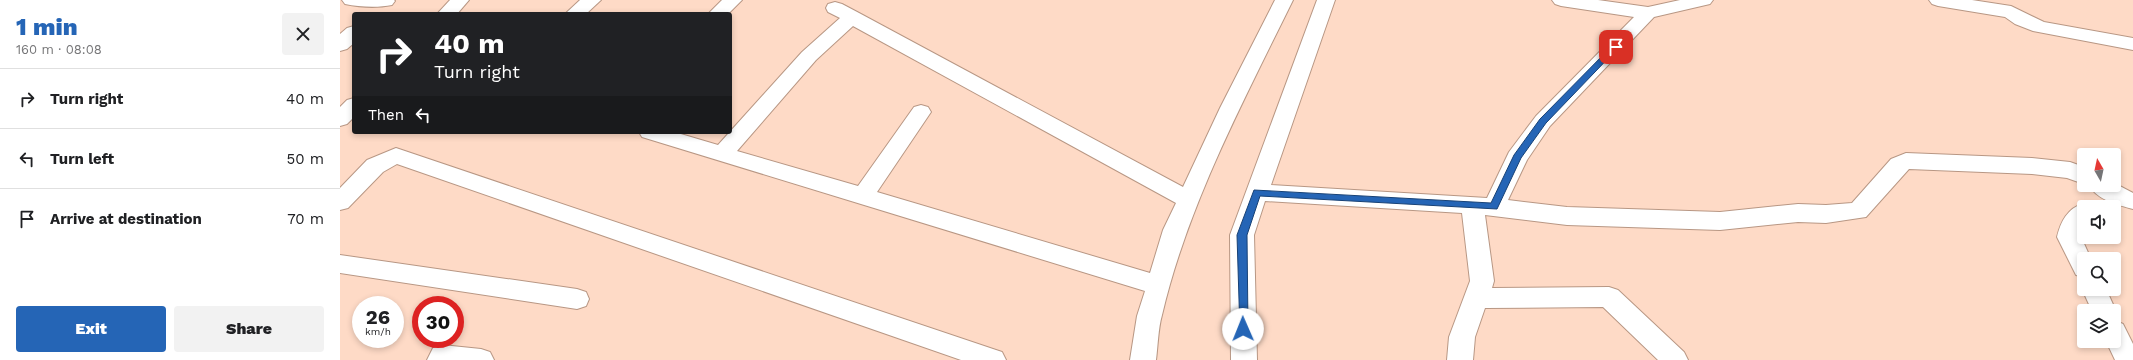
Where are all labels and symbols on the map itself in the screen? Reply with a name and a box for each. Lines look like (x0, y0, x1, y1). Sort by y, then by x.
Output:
pin (1599, 30, 1633, 64)
north arrow (2077, 148, 2121, 192)
speed limit sign: 30 (412, 296, 464, 348)
position arrow (1222, 308, 1264, 350)

